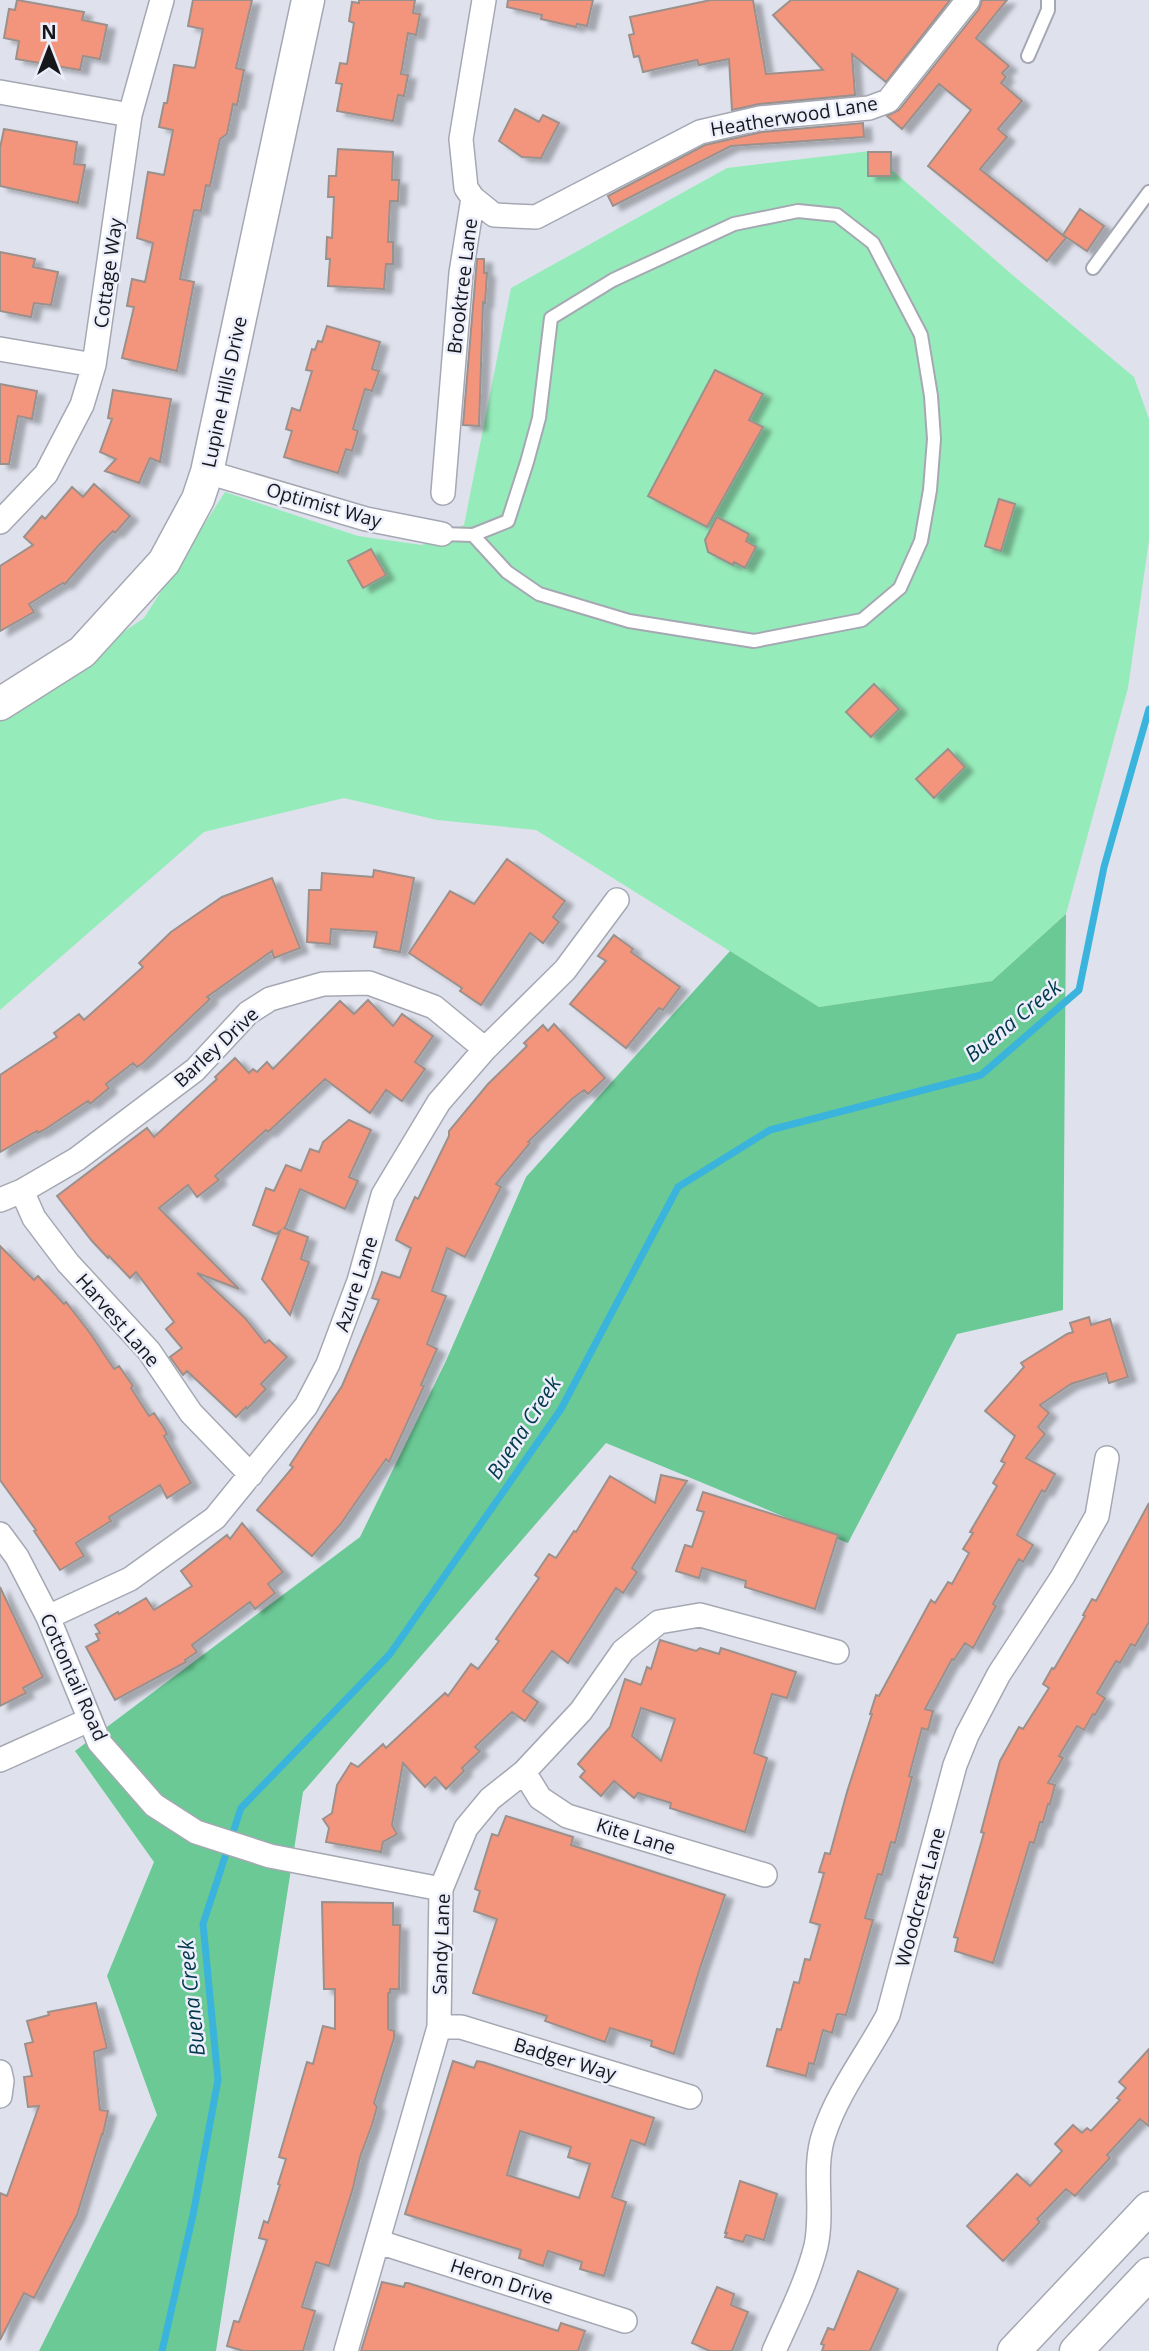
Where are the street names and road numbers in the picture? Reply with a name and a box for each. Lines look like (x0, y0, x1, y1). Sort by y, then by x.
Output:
street label: Heatherwood Lane (708, 90, 880, 142)
street label: Cottage Way (87, 216, 129, 330)
street label: Brooktree Lane (441, 217, 483, 355)
street label: Lupine Hills Drive (195, 314, 253, 470)
street label: Optimist Way (263, 476, 385, 534)
street label: Barley Drive (168, 1001, 264, 1093)
street label: Azure Lane (328, 1233, 384, 1335)
street label: Harvest Lane (70, 1268, 166, 1372)
street label: Cottontail Road (34, 1609, 114, 1745)
street label: Kite Lane (593, 1812, 679, 1860)
street label: Woodcrest Lane (889, 1825, 951, 1969)
street label: Sandy Lane (426, 1893, 456, 1995)
street label: Badger Way (511, 2031, 620, 2087)
street label: Heron Drive (447, 2252, 557, 2310)

